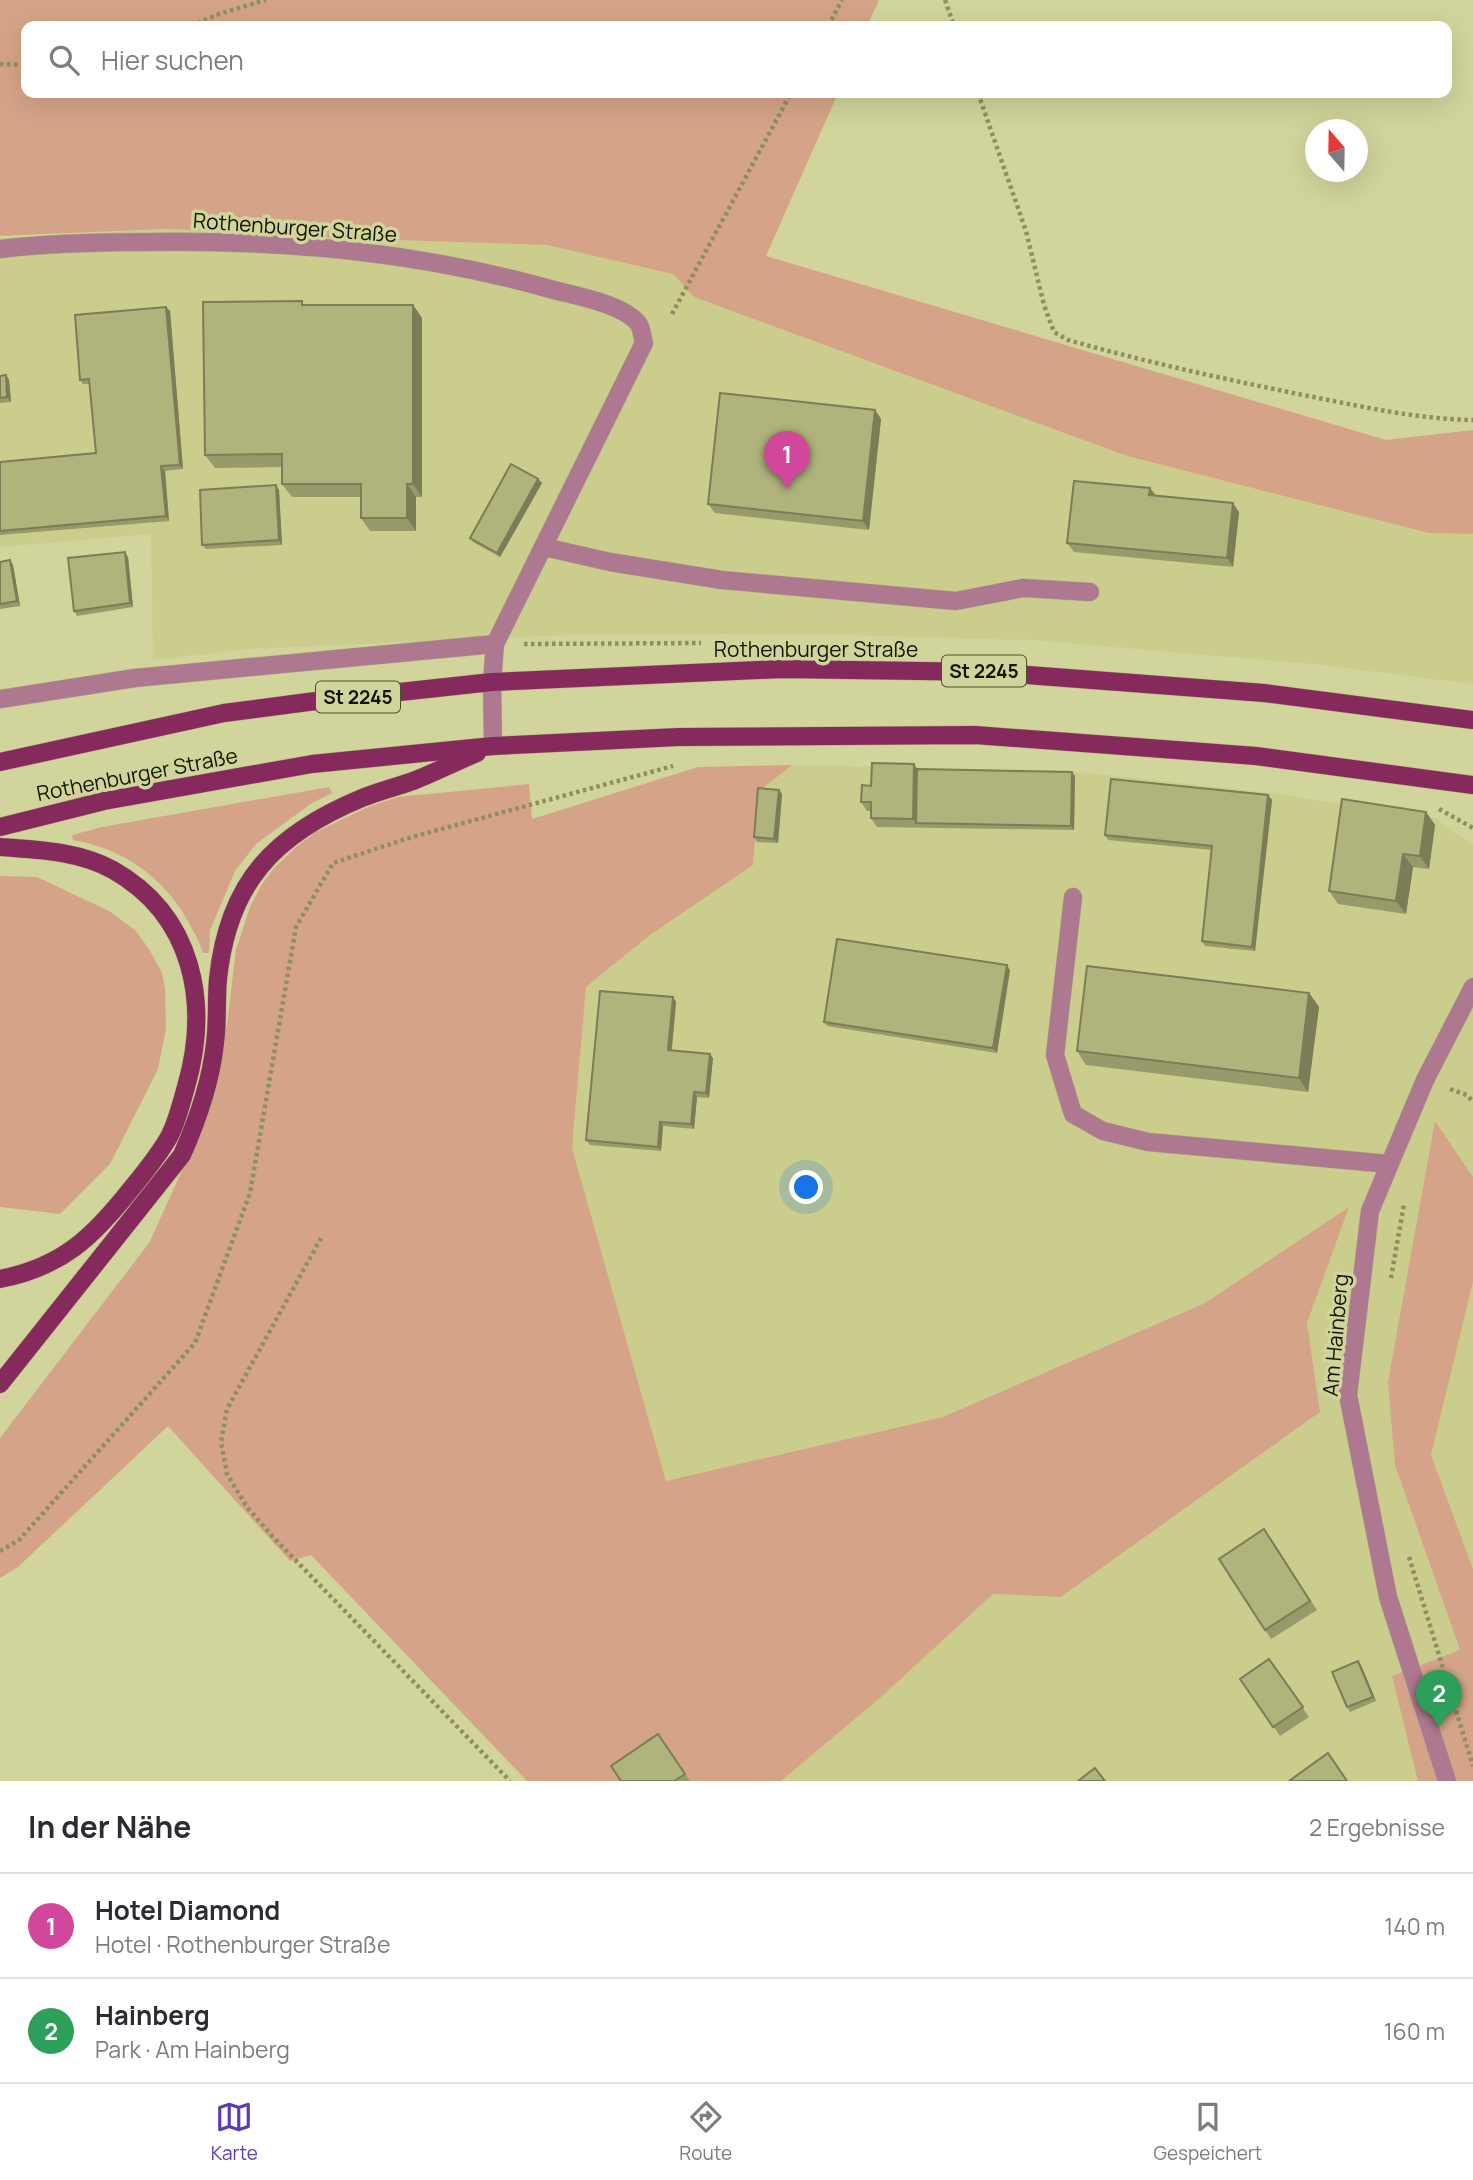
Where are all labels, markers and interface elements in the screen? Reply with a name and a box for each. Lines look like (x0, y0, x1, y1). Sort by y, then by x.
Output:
search box (21, 21, 1452, 98)
icon: search (45, 41, 83, 79)
text: Hier suchen (101, 42, 244, 78)
north arrow (1305, 119, 1368, 182)
street label: Rothenburger Straße (192, 206, 398, 248)
pin: 1 (764, 431, 810, 489)
street label: Rothenburger Straße (714, 635, 918, 663)
road number: St 2245 (942, 656, 1026, 686)
road number: St 2245 (316, 682, 400, 712)
street label: Rothenburger Straße (34, 741, 240, 807)
your location (789, 1170, 823, 1204)
street label: Am Hainberg (1316, 1272, 1354, 1398)
pin: 2 (1416, 1670, 1462, 1728)
text: In der Nähe (28, 1806, 191, 1847)
text: 2 Ergebnisse (1309, 1811, 1445, 1843)
text: Hotel Diamond (95, 1892, 280, 1928)
text: 1 (46, 1910, 56, 1942)
text: 140 m (1384, 1910, 1445, 1942)
text: Hotel · Rothenburger Straße (95, 1928, 390, 1960)
text: Hainberg (95, 1997, 210, 2033)
text: 2 (44, 2015, 58, 2047)
text: 160 m (1384, 2015, 1445, 2047)
text: Park · Am Hainberg (95, 2033, 290, 2065)
tab: Karte (211, 2098, 258, 2166)
tab: Route (679, 2098, 732, 2166)
tab: Gespeichert (1154, 2098, 1262, 2166)

